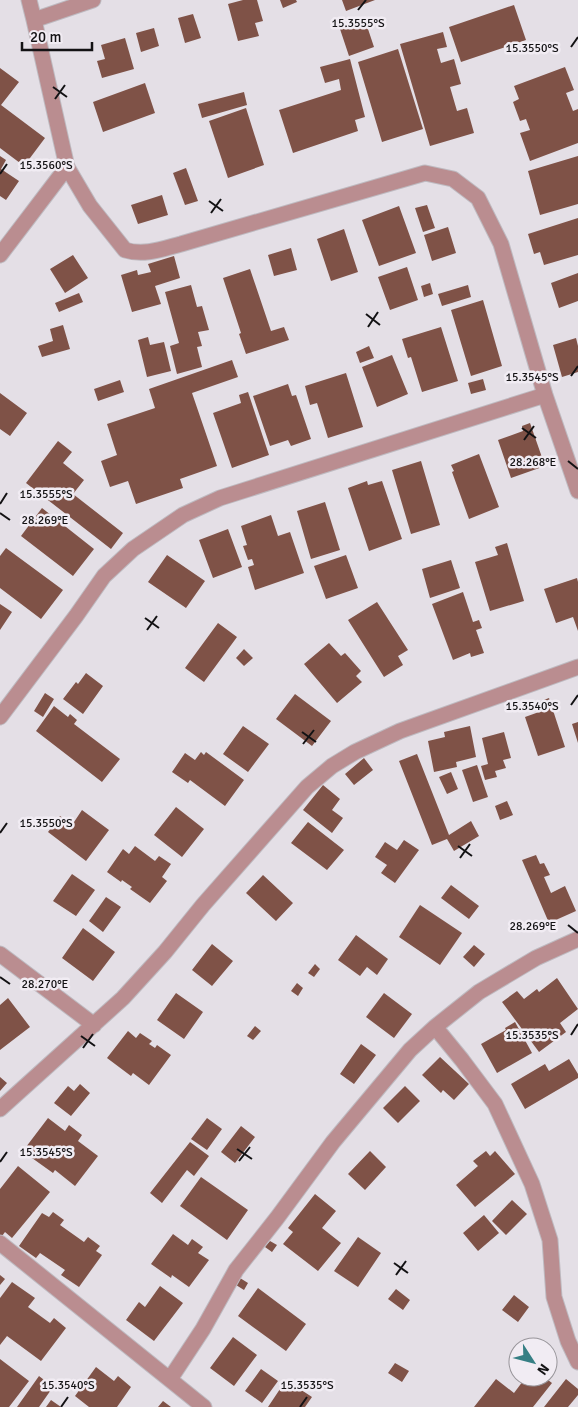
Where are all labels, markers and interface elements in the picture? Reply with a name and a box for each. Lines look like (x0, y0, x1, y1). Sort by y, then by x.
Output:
text: 15.3555°S (331, 16, 385, 31)
scale bar (22, 20, 92, 52)
text: 20 m (30, 28, 61, 46)
text: 15.3550°S (505, 41, 559, 56)
text: 15.3560°S (19, 158, 73, 173)
text: 15.3545°S (505, 370, 559, 385)
text: 28.268°E (510, 455, 557, 470)
text: 15.3555°S (19, 487, 73, 502)
text: 28.269°E (22, 513, 69, 528)
text: 15.3540°S (505, 699, 559, 714)
text: 15.3550°S (19, 816, 73, 831)
text: 28.269°E (510, 919, 557, 934)
text: 28.270°E (22, 977, 69, 992)
text: 15.3535°S (505, 1028, 559, 1043)
text: 15.3545°S (19, 1145, 73, 1160)
north arrow (508, 1337, 558, 1387)
text: N (533, 1360, 553, 1378)
text: 15.3540°S (41, 1378, 95, 1393)
text: 15.3535°S (280, 1378, 334, 1393)

